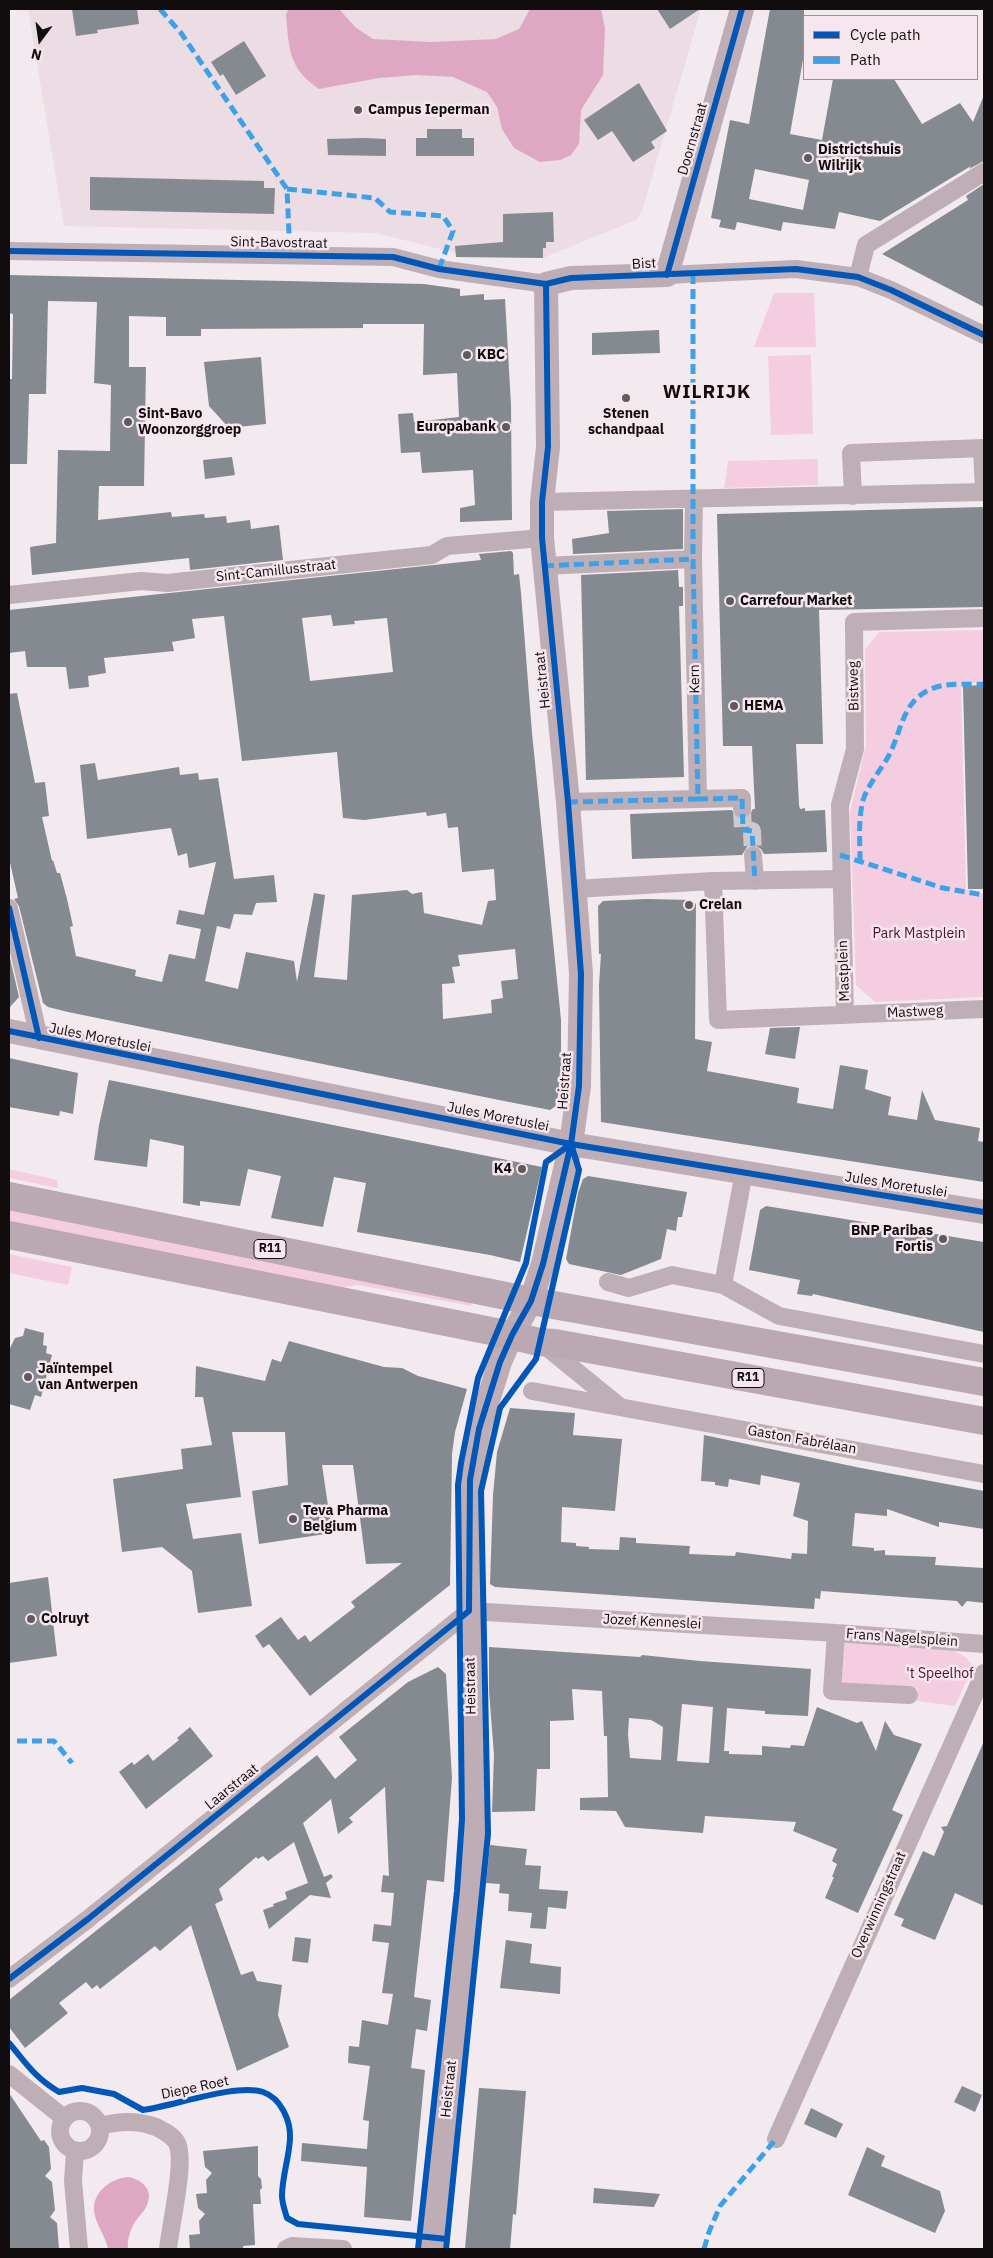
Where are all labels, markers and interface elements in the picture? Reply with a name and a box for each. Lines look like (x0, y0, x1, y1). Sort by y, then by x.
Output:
north arrow (15, 15, 65, 65)
legend (803, 15, 978, 80)
text: Cycle path (850, 25, 921, 44)
text: N (29, 45, 43, 65)
text: Path (850, 50, 881, 69)
street label: Doornstraat (675, 101, 711, 177)
place label: Campus Ieperman (368, 102, 490, 118)
marker: Campus Ieperman (352, 104, 364, 116)
place label: Districtshuis Wilrijk (818, 142, 901, 174)
marker: Districtshuis Wilrijk (802, 152, 814, 164)
street label: Sint-Bavostraat (230, 234, 328, 252)
street label: Bist (631, 255, 657, 273)
place label: KBC (477, 347, 505, 363)
marker: KBC (461, 349, 473, 361)
district label: WILRIJK (662, 382, 752, 404)
marker: Stenen schandpaal (620, 392, 632, 404)
place label: Sint-Bavo Woonzorggroep (138, 406, 241, 438)
place label: Stenen schandpaal (588, 406, 664, 438)
marker: Sint-Bavo Woonzorggroep (122, 416, 134, 428)
place label: Europabank (416, 419, 496, 435)
marker: Europabank (500, 421, 512, 433)
street label: Sint-Camillusstraat (215, 556, 337, 586)
place label: Carrefour Market (740, 593, 852, 609)
marker: Carrefour Market (724, 595, 736, 607)
street label: Heistraat (532, 650, 554, 710)
street label: Bistweg (845, 661, 863, 711)
street label: Kern (686, 664, 704, 694)
place label: HEMA (744, 698, 784, 714)
marker: HEMA (728, 700, 740, 712)
place label: Crelan (699, 897, 742, 913)
marker: Crelan (683, 899, 695, 911)
park label: Park Mastplein (872, 926, 966, 942)
street label: Mastplein (835, 940, 853, 1002)
street label: Mastweg (886, 1002, 944, 1022)
street label: Jules Moretuslei (48, 1020, 152, 1056)
street label: Heistraat (555, 1052, 575, 1110)
street label: Jules Moretuslei (446, 1099, 550, 1135)
place label: K4 (494, 1161, 512, 1177)
marker: K4 (516, 1163, 528, 1175)
street label: Jules Moretuslei (844, 1169, 948, 1201)
place label: BNP Paribas Fortis (851, 1223, 933, 1256)
marker: BNP Paribas Fortis (937, 1233, 949, 1245)
road number: R11 (254, 1240, 286, 1258)
place label: Jaïntempel van Antwerpen (38, 1361, 138, 1394)
road number: R11 (732, 1369, 764, 1388)
marker: Jaïntempel van Antwerpen (22, 1371, 34, 1383)
street label: Gaston Fabrélaan (746, 1422, 858, 1458)
place label: Teva Pharma Belgium (303, 1503, 388, 1535)
marker: Teva Pharma Belgium (287, 1513, 299, 1525)
place label: Colruyt (41, 1611, 89, 1627)
street label: Jozef Kenneslei (602, 1611, 702, 1633)
marker: Colruyt (25, 1613, 37, 1625)
street label: Frans Nagelsplein (845, 1626, 959, 1650)
street label: Heistraat (462, 1657, 480, 1715)
park label: 't Speelhof (906, 1666, 974, 1682)
street label: Laarstraat (202, 1760, 262, 1814)
street label: Overwinningstraat (848, 1849, 910, 1961)
street label: Heistraat (438, 2059, 460, 2119)
street label: Diepe Roet (160, 2073, 230, 2103)

